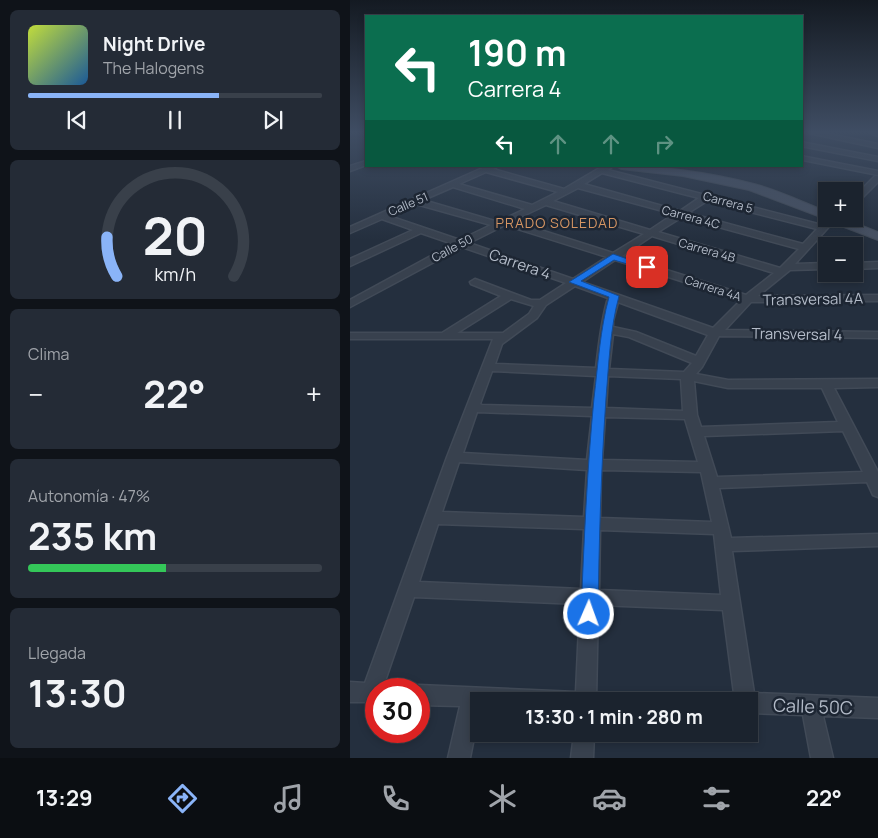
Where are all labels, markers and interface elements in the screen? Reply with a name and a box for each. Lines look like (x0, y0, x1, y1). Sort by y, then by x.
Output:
text: 190 m (468, 29, 567, 77)
text: Night Drive (103, 31, 205, 57)
icon: left (385, 35, 450, 100)
text: The Halogens (103, 57, 204, 79)
text: Carrera 4 (468, 74, 562, 104)
icon: previous (63, 106, 91, 134)
icon: pause (161, 106, 189, 134)
icon: next (259, 106, 287, 134)
icon: left (491, 130, 519, 158)
icon: ahead (544, 130, 572, 158)
icon: ahead (597, 130, 625, 158)
icon: right (650, 130, 678, 158)
map controls (818, 182, 863, 282)
button: + (818, 182, 863, 227)
street label: Carrera 5 (701, 187, 755, 217)
street label: Calle 51 (385, 188, 431, 220)
text: 20 (142, 200, 208, 271)
street label: Carrera 4C (660, 201, 722, 233)
district label: PRADO SOLEDAD (496, 213, 618, 232)
street label: Calle 50 (428, 230, 476, 266)
street label: Carrera 4B (677, 234, 737, 266)
button: − (818, 237, 863, 282)
street label: Carrera 4 (486, 244, 554, 284)
pin (626, 246, 668, 288)
icon: arrive (633, 253, 661, 281)
text: km/h (154, 262, 196, 286)
street label: Carrera 4A (682, 271, 744, 305)
street label: Transversal 4A (763, 288, 864, 310)
street label: Transversal 4 (751, 323, 843, 345)
text: Clima (28, 343, 69, 365)
text: 22° (143, 367, 206, 419)
text: − (28, 375, 43, 413)
text: + (306, 375, 322, 413)
text: Autonomía · 47% (28, 485, 150, 507)
text: 235 km (28, 509, 157, 561)
position arrow (562, 587, 614, 639)
text: Llegada (28, 642, 86, 664)
text: 13:30 (28, 666, 127, 718)
speed limit sign: 30 (365, 678, 430, 743)
street label: Calle 50C (773, 693, 853, 719)
text: 13:30 · 1 min · 280 m (525, 704, 703, 730)
icon: directions (165, 781, 200, 816)
icon: music (271, 781, 306, 816)
icon: phone (378, 781, 413, 816)
icon: climate (485, 781, 520, 816)
icon: car (592, 781, 627, 816)
icon: filters (699, 781, 734, 816)
text: 13:29 (36, 783, 93, 813)
text: 22° (806, 783, 842, 813)

